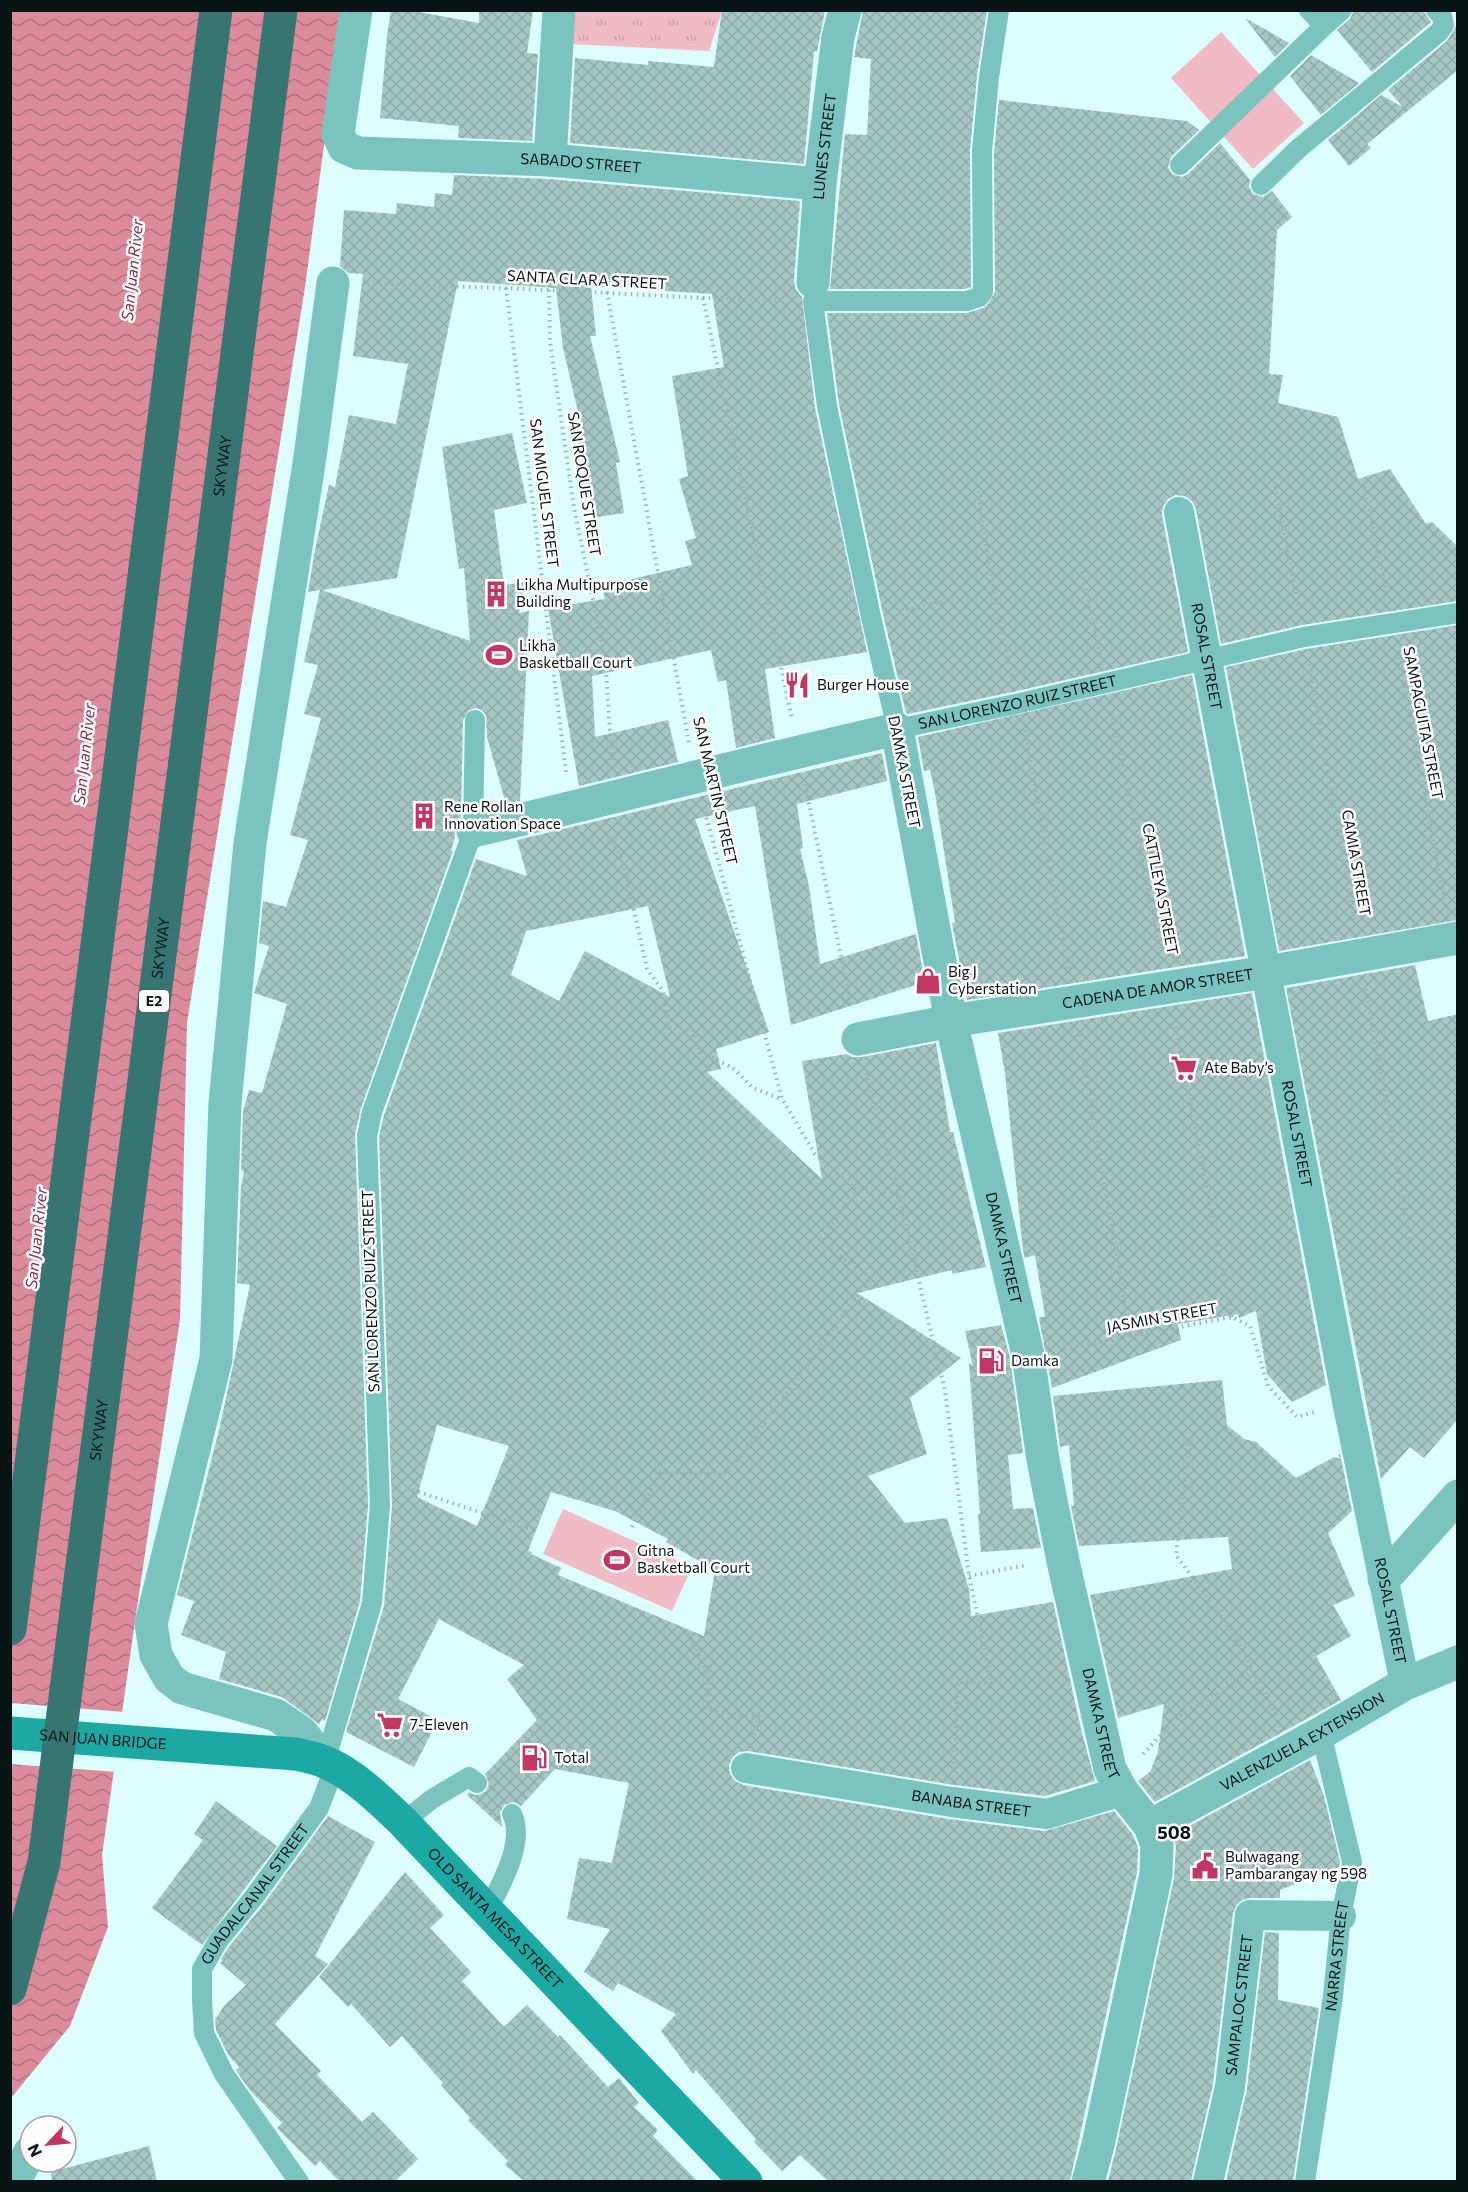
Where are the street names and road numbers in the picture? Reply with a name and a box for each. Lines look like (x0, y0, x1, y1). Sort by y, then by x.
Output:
street label: LUNES STREET (809, 92, 839, 200)
street label: SABADO STREET (520, 149, 642, 176)
street label: SANTA CLARA STREET (507, 266, 668, 292)
street label: SAN ROQUE STREET (565, 410, 605, 558)
street label: SAN MIGUEL STREET (527, 417, 563, 569)
street label: SKYWAY (209, 434, 235, 497)
street label: ROSAL STREET (1188, 601, 1226, 712)
street label: SAMPAGUITA STREET (1400, 645, 1448, 801)
street label: SAN LORENZO RUIZ STREET (916, 671, 1119, 732)
street label: DAMKA STREET (885, 714, 925, 830)
street label: SAN MARTIN STREET (690, 715, 742, 867)
street label: CAMIA STREET (1339, 808, 1375, 918)
street label: CATTLEYA STREET (1139, 822, 1183, 956)
street label: SKYWAY (147, 916, 173, 980)
street label: CADENA DE AMOR STREET (1061, 964, 1255, 1012)
road number: E2 (139, 990, 169, 1012)
street label: ROSAL STREET (1279, 1079, 1317, 1189)
street label: SAN LORENZO RUIZ STREET (357, 1189, 383, 1393)
street label: DAMKA STREET (983, 1190, 1026, 1306)
street label: JASMIN STREET (1105, 1298, 1219, 1336)
street label: SKYWAY (85, 1398, 111, 1462)
street label: ROSAL STREET (1371, 1556, 1411, 1666)
street label: DAMKA STREET (1079, 1666, 1124, 1783)
street label: VALENZUELA EXTENSION (1217, 1688, 1387, 1794)
street label: SAN JUAN BRIDGE (38, 1725, 167, 1753)
street label: BANABA STREET (910, 1785, 1032, 1820)
street label: GUADALCANAL STREET (197, 1820, 313, 1967)
street label: OLD SANTA MESA STREET (424, 1844, 567, 1992)
street label: NARRA STREET (1321, 1899, 1352, 2012)
street label: SAMPALOC STREET (1221, 1933, 1256, 2077)

